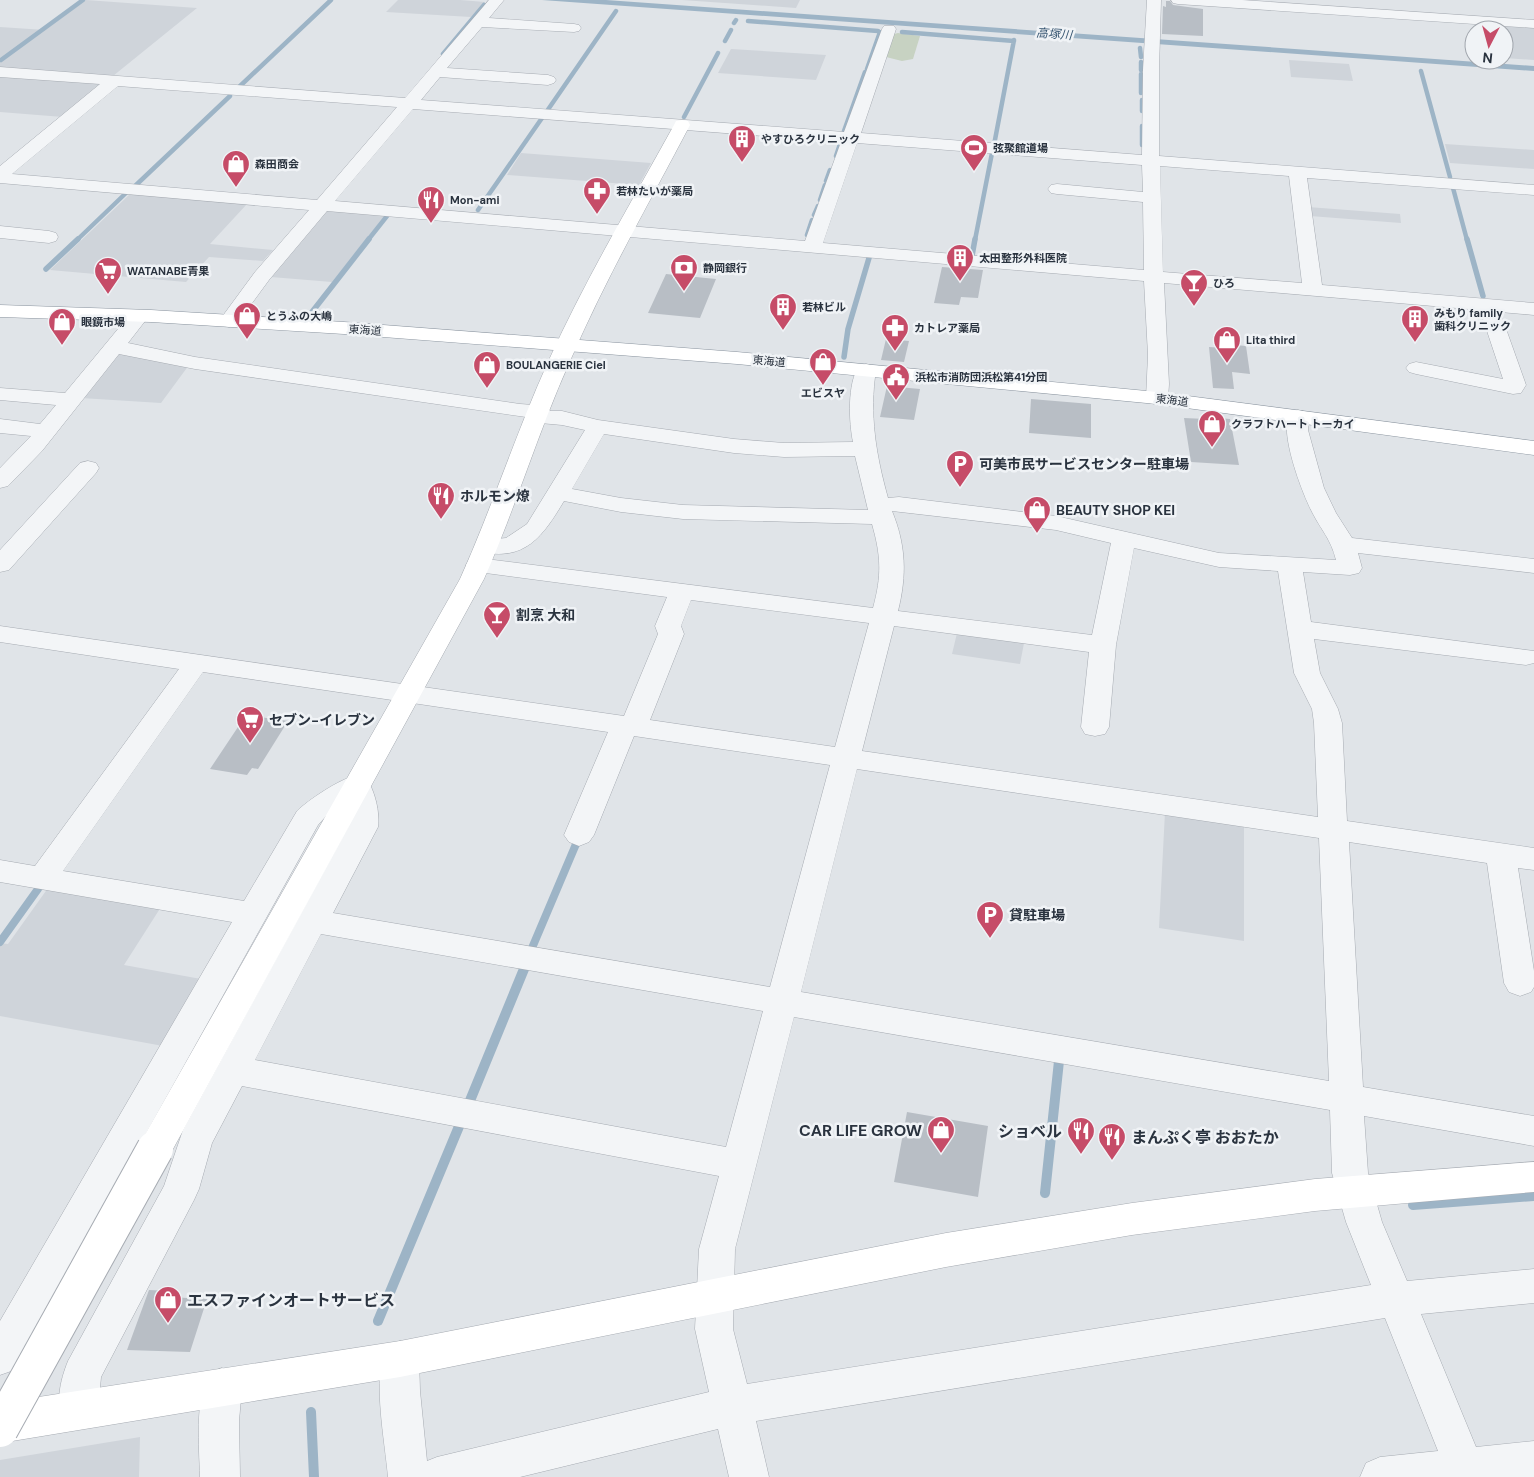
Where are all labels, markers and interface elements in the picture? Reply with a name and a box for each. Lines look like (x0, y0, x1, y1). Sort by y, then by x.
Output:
north arrow (1464, 20, 1514, 70)
water label: 高塚川 (1035, 25, 1075, 43)
text: N (1482, 48, 1494, 67)
building icon: やすひろクリニック (727, 124, 757, 163)
place label: やすひろクリニック (761, 132, 860, 146)
sports icon: 弦聚館道場 (959, 133, 989, 172)
place label: 弦聚館道場 (993, 141, 1048, 155)
shop icon: 森田商会 (221, 149, 251, 188)
place label: 森田商会 (255, 157, 299, 171)
pharmacy icon: 若林たいが薬局 (582, 176, 612, 215)
place label: 若林たいが薬局 (616, 184, 693, 198)
restaurant icon: Mon-ami (416, 185, 446, 224)
place label: Mon-ami (450, 193, 499, 207)
building icon: 太田整形外科医院 (945, 243, 975, 282)
place label: 太田整形外科医院 (979, 251, 1067, 265)
bank icon: 静岡銀行 (669, 253, 699, 292)
supermarket icon: WATANABE青果 (93, 256, 123, 295)
place label: 静岡銀行 (703, 261, 747, 275)
place label: WATANABE青果 (127, 264, 209, 278)
bar icon: ひろ (1179, 268, 1209, 307)
place label: ひろ (1213, 276, 1235, 290)
building icon: 若林ビル (768, 292, 798, 331)
place label: 若林ビル (802, 300, 846, 314)
shop icon: とうふの大嶋 (232, 301, 262, 340)
building icon: みもり family 歯科クリニック (1400, 304, 1430, 343)
place label: みもり family 歯科クリニック (1434, 306, 1511, 333)
shop icon: 眼鏡市場 (47, 307, 77, 346)
place label: とうふの大嶋 (266, 309, 332, 323)
pharmacy icon: カトレア薬局 (880, 313, 910, 352)
place label: 眼鏡市場 (81, 315, 125, 329)
place label: カトレア薬局 (914, 321, 980, 335)
street label: 東海道 (348, 322, 382, 338)
shop icon: Lita third (1212, 325, 1242, 364)
place label: Lita third (1246, 333, 1295, 347)
shop icon: エビスヤ (808, 347, 838, 386)
shop icon: BOULANGERIE Ciel (472, 350, 502, 389)
street label: 東海道 (752, 353, 786, 369)
place label: BOULANGERIE Ciel (506, 358, 606, 372)
public building icon: 浜松市消防団浜松第41分団 (881, 362, 911, 401)
place label: 浜松市消防団浜松第41分団 (915, 370, 1047, 384)
place label: エビスヤ (801, 386, 845, 400)
street label: 東海道 (1155, 391, 1189, 409)
shop icon: クラフトハート トーカイ (1197, 409, 1227, 448)
place label: クラフトハート トーカイ (1231, 417, 1355, 431)
parking icon: 可美市民サービスセンター駐車場 (945, 449, 975, 488)
place label: 可美市民サービスセンター駐車場 (979, 455, 1189, 473)
restaurant icon: ホルモン燎 (426, 481, 456, 520)
place label: ホルモン燎 (460, 487, 530, 505)
shop icon: BEAUTY SHOP KEI (1022, 495, 1052, 534)
place label: BEAUTY SHOP KEI (1056, 501, 1175, 519)
bar icon: 割烹 大和 (482, 600, 512, 639)
place label: 割烹 大和 (516, 606, 575, 624)
supermarket icon: セブン-イレブン (235, 705, 265, 744)
place label: セブン-イレブン (269, 711, 375, 729)
parking icon: 貸駐車場 (975, 900, 1005, 939)
place label: 貸駐車場 (1009, 906, 1065, 924)
shop icon: CAR LIFE GROW (926, 1115, 956, 1154)
restaurant icon: ショベル (1066, 1116, 1096, 1155)
place label: CAR LIFE GROW (799, 1120, 922, 1141)
place label: ショベル (998, 1121, 1062, 1142)
restaurant icon: まんぷく亭 おおたか (1097, 1122, 1127, 1161)
place label: まんぷく亭 おおたか (1131, 1127, 1279, 1148)
shop icon: エスファインオートサービス (153, 1285, 183, 1324)
place label: エスファインオートサービス (187, 1290, 395, 1311)

